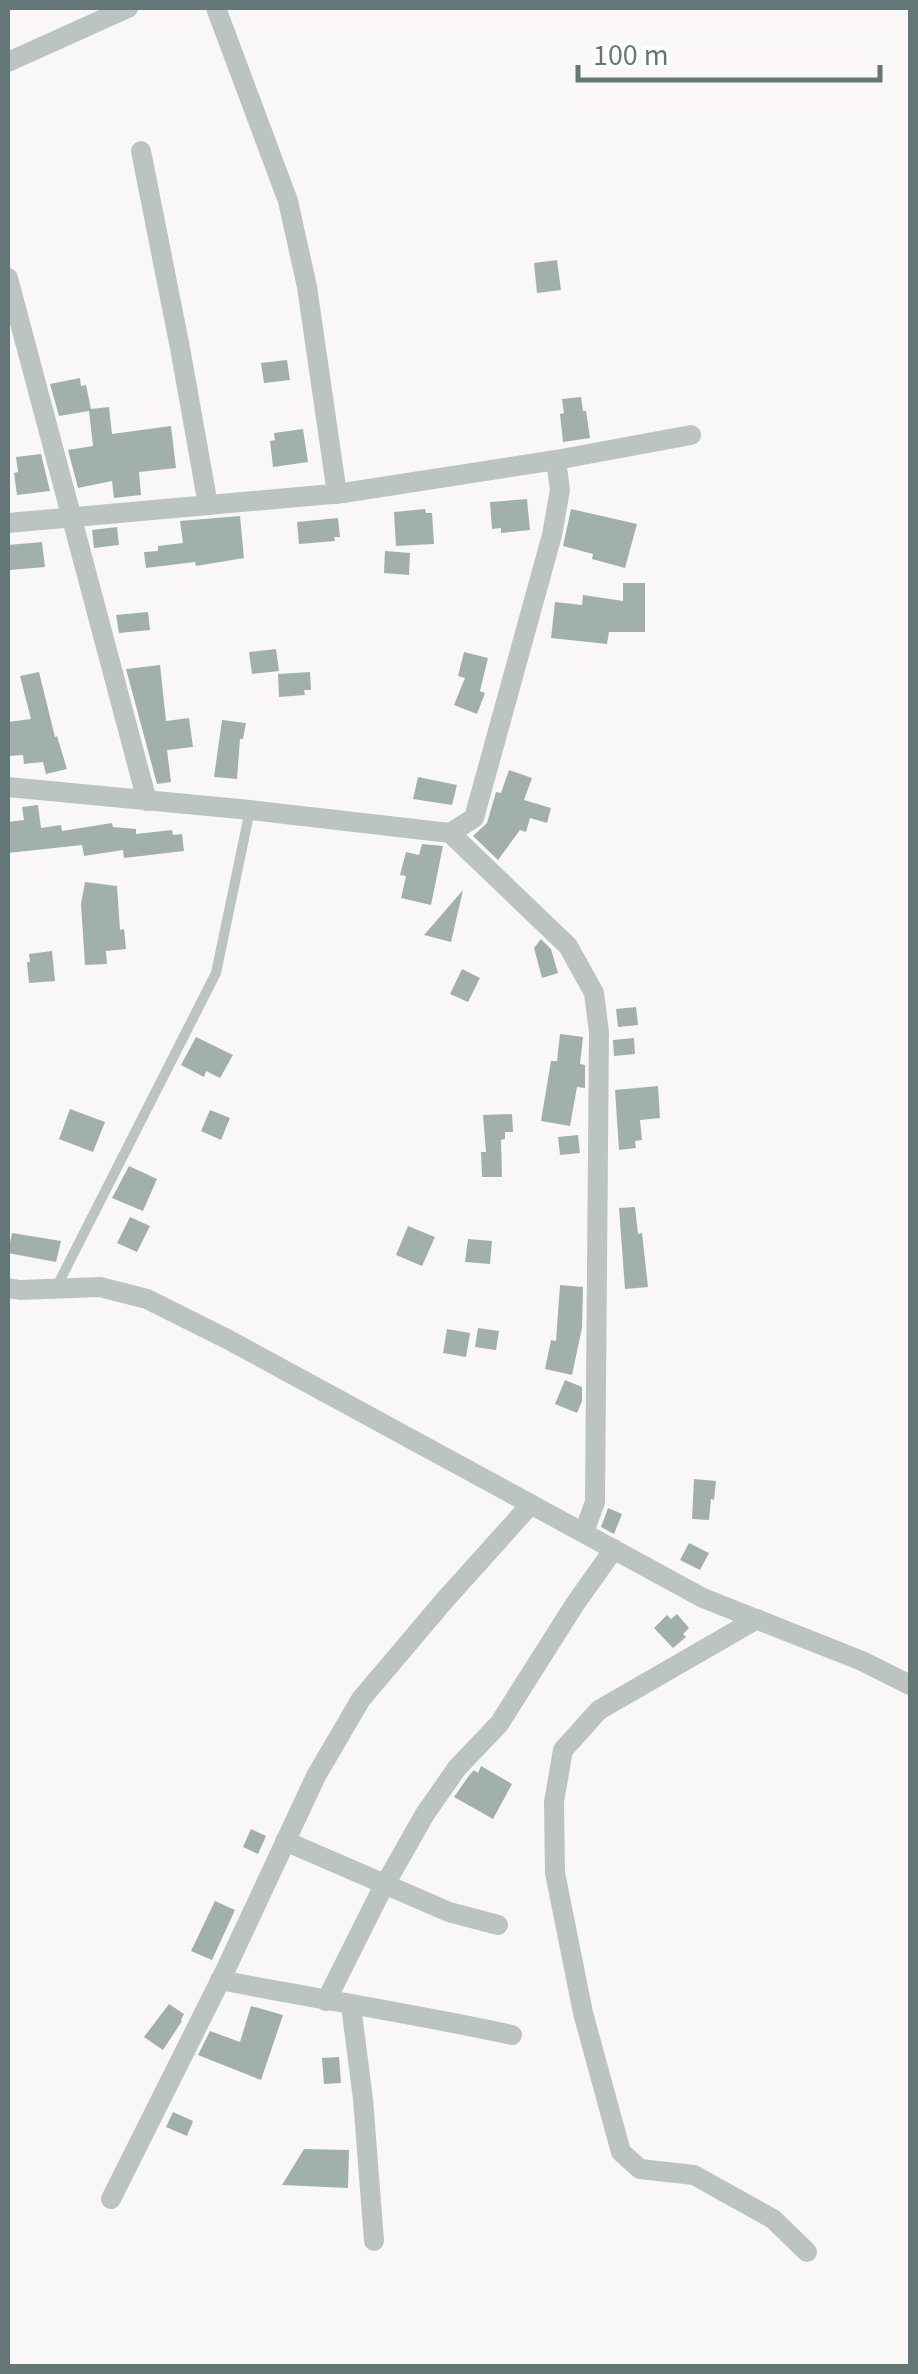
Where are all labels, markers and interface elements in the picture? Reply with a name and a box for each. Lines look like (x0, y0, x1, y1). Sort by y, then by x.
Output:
scale bar (578, 20, 880, 82)
text: 100 m (593, 34, 669, 77)

